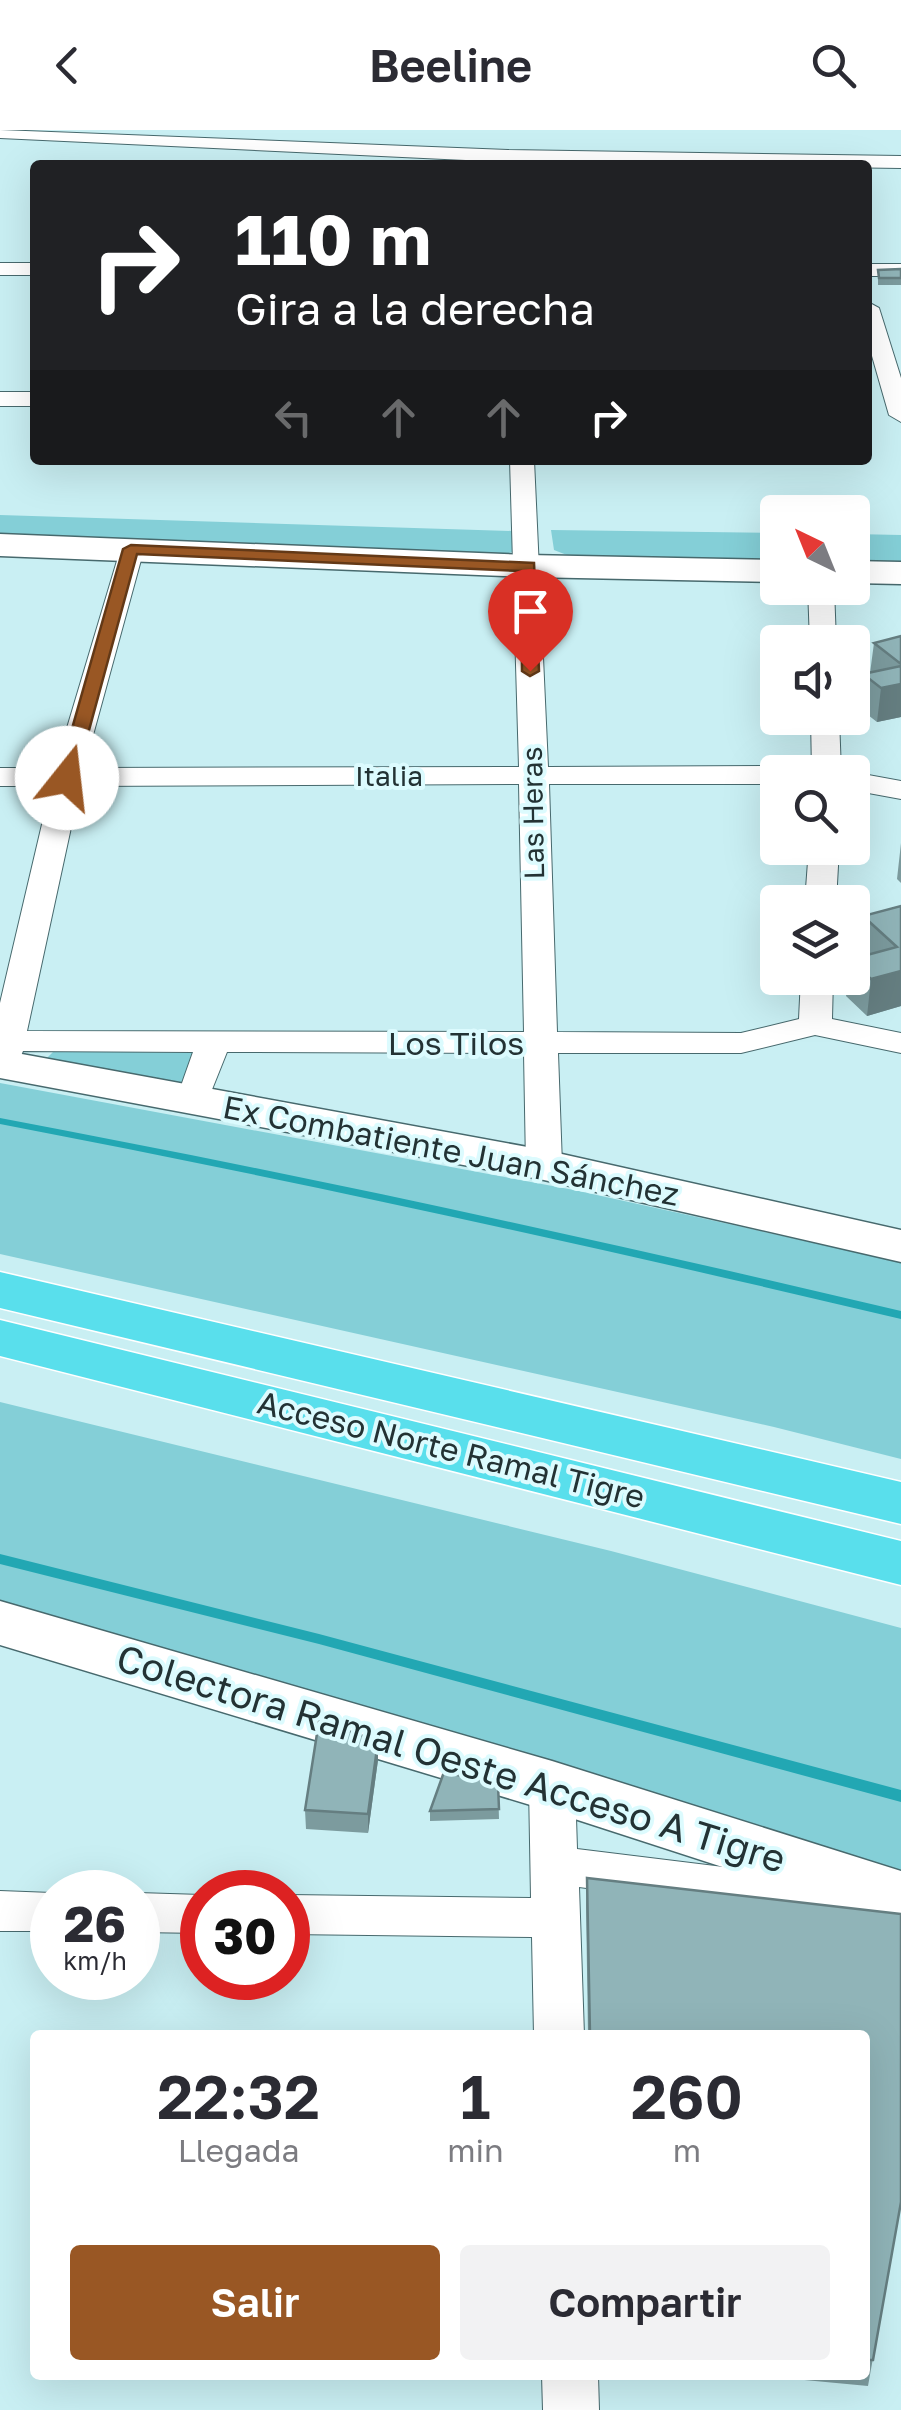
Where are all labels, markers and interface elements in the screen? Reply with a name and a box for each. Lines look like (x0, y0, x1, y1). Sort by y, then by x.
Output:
icon: back (40, 38, 95, 93)
text: Beeline (369, 38, 532, 92)
icon: search (806, 38, 861, 93)
text: 110 m (235, 196, 431, 280)
icon: right (70, 200, 200, 330)
text: Gira a la derecha (235, 281, 595, 335)
icon: left (266, 390, 321, 445)
icon: ahead (371, 390, 426, 445)
icon: ahead (476, 390, 531, 445)
icon: right (581, 390, 636, 445)
north arrow (760, 495, 870, 605)
map controls (760, 495, 870, 995)
pin (488, 569, 573, 672)
icon: arrive (503, 584, 558, 639)
button: sound (760, 625, 870, 735)
position arrow (15, 726, 119, 830)
street label: Las Heras (515, 746, 550, 880)
button: search (760, 755, 870, 865)
street label: Italia (355, 759, 423, 792)
button: layers (760, 885, 870, 995)
street label: Los Tilos (388, 1024, 524, 1062)
street label: Ex Combatiente Juan Sánchez (220, 1087, 682, 1213)
street label: Acceso Norte Ramal Tigre (254, 1382, 649, 1516)
street label: Colectora Ramal Oeste Acceso A Tigre (112, 1634, 791, 1881)
speed limit sign: 30 (180, 1870, 310, 2000)
text: 26 (64, 1893, 126, 1953)
text: km/h (63, 1945, 127, 1976)
text: 22:32 (157, 2060, 320, 2132)
text: 1 (460, 2060, 491, 2132)
text: 260 (631, 2060, 743, 2132)
text: Llegada (178, 2131, 300, 2169)
text: min (447, 2131, 504, 2169)
text: m (673, 2131, 701, 2169)
button: Salir (70, 2245, 440, 2360)
button: Compartir (460, 2245, 830, 2360)

